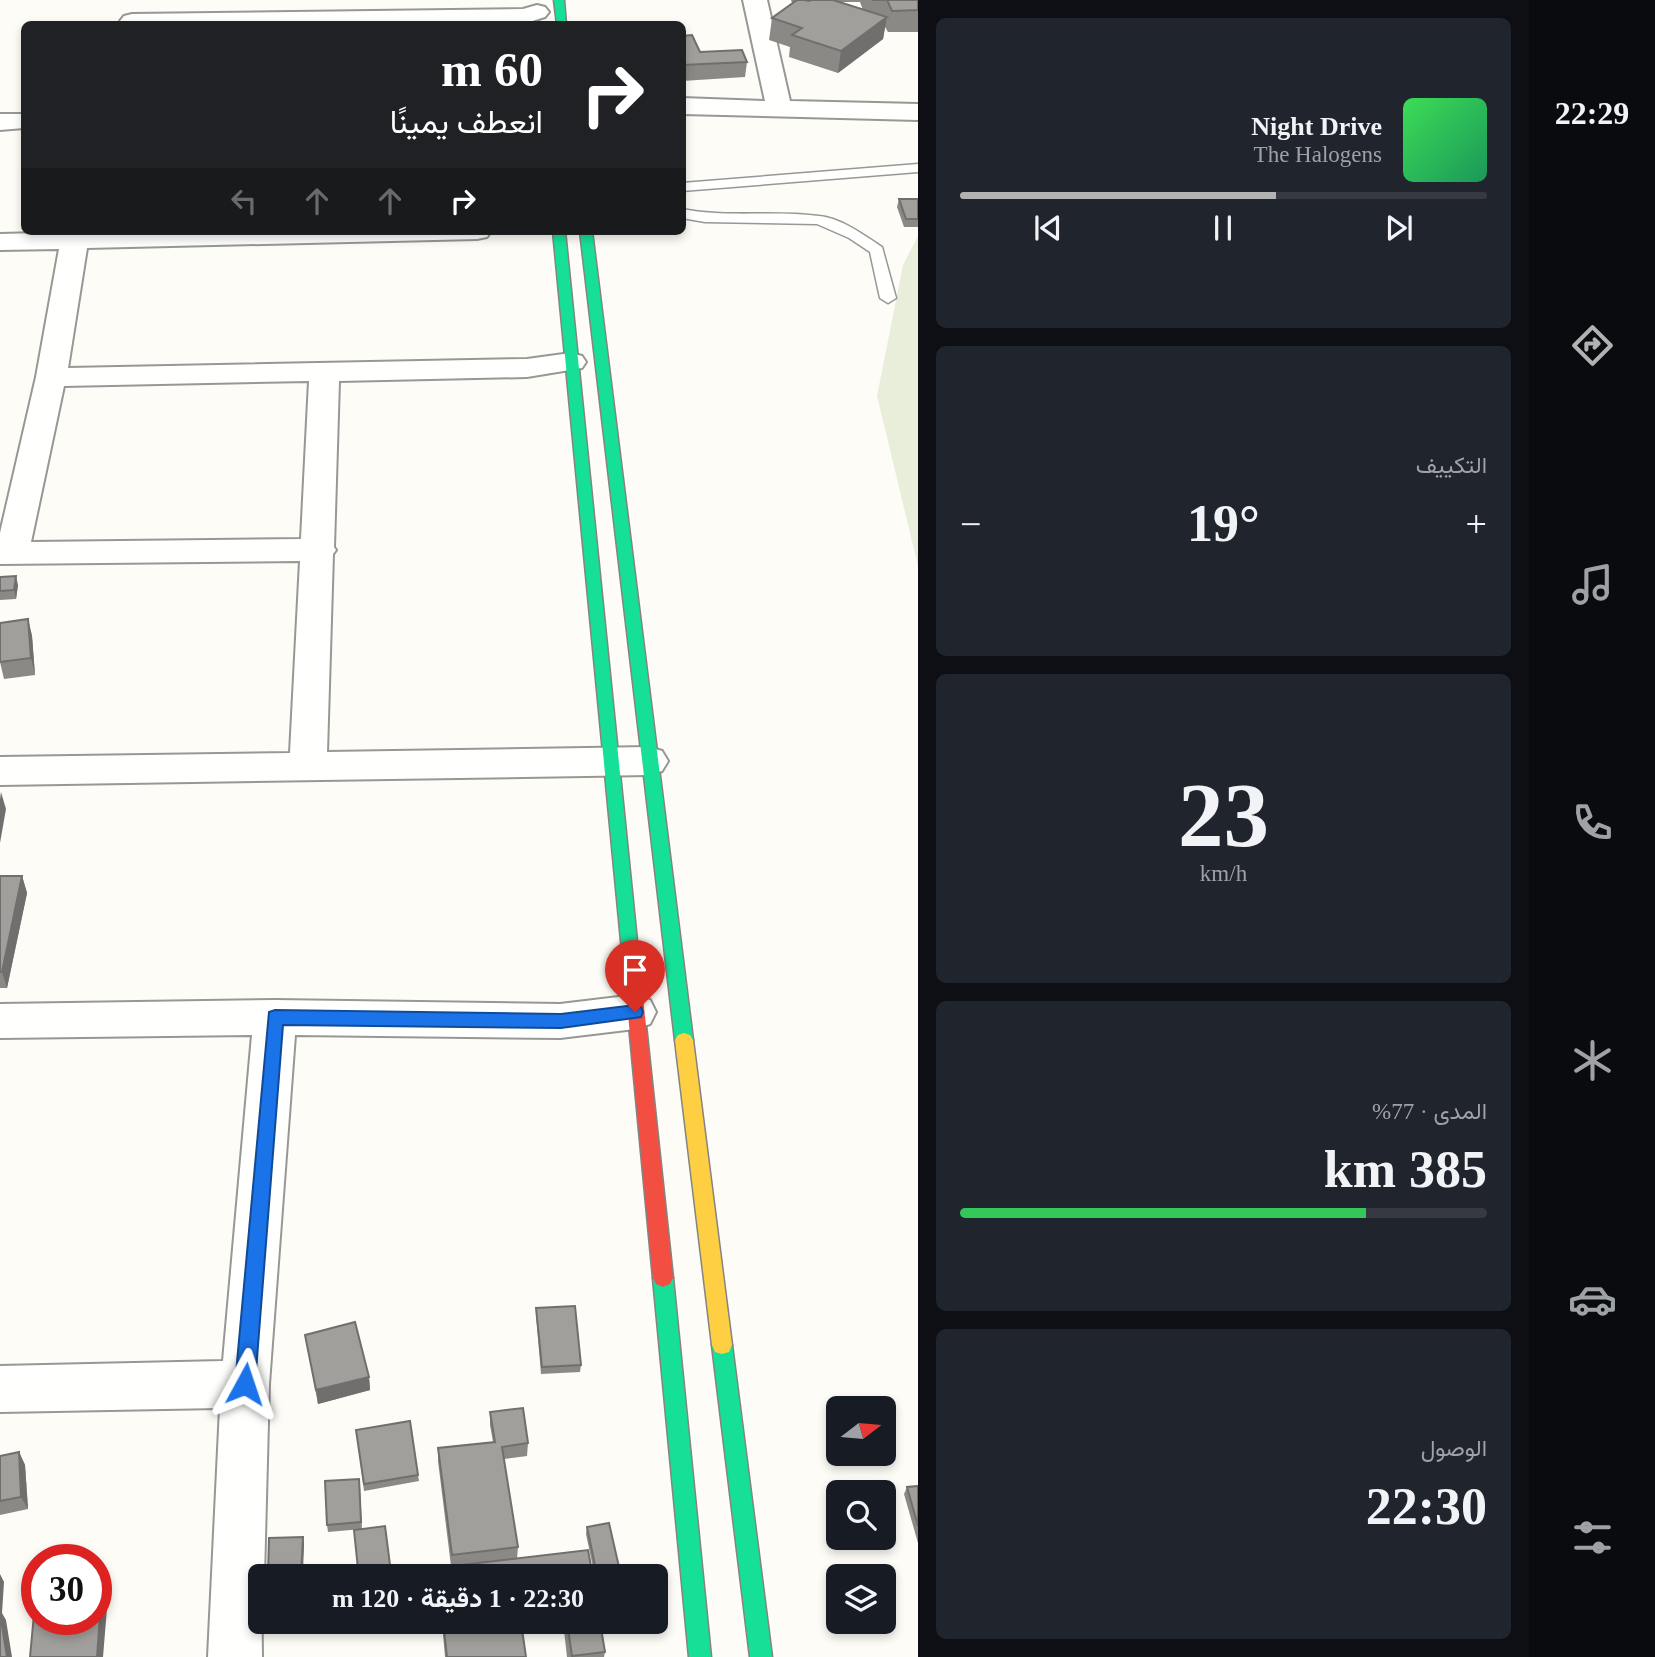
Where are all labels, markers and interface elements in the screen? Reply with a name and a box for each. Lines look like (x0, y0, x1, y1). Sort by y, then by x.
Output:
text: 60 m (441, 42, 543, 97)
icon: right (567, 49, 658, 140)
text: 22:29 (1555, 95, 1629, 131)
text: انعطف يمينًا (390, 104, 543, 140)
text: Night Drive (1251, 112, 1382, 141)
text: The Halogens (1254, 142, 1382, 167)
icon: left (225, 182, 263, 220)
icon: ahead (298, 182, 336, 220)
icon: ahead (371, 182, 409, 220)
icon: right (444, 182, 482, 220)
icon: previous (1029, 209, 1067, 247)
icon: pause (1204, 209, 1242, 247)
icon: next (1380, 209, 1418, 247)
icon: directions (1568, 321, 1617, 370)
text: التكييف (1416, 453, 1487, 478)
text: 19° (1187, 495, 1260, 552)
text: − (960, 503, 981, 545)
text: + (1466, 503, 1487, 545)
icon: music (1568, 560, 1617, 609)
text: 23 (1178, 765, 1269, 866)
icon: phone (1568, 798, 1617, 847)
text: km/h (1200, 861, 1247, 886)
pin (605, 940, 665, 1012)
icon: arrive (616, 951, 654, 989)
icon: climate (1568, 1036, 1617, 1085)
text: المدى · 77% (1372, 1099, 1487, 1124)
text: 385 km (1324, 1141, 1487, 1198)
icon: car (1568, 1275, 1617, 1324)
position arrow (208, 1347, 282, 1421)
north arrow (826, 1396, 896, 1466)
map controls (826, 1396, 896, 1634)
text: الوصول (1421, 1436, 1487, 1461)
text: 22:30 (1366, 1478, 1487, 1535)
button: search (826, 1480, 896, 1550)
icon: filters (1568, 1513, 1617, 1562)
speed limit sign: 30 (21, 1544, 112, 1635)
button: layers (826, 1564, 896, 1634)
text: 22:30 · 1 دقيقة · 120 m (332, 1584, 584, 1613)

